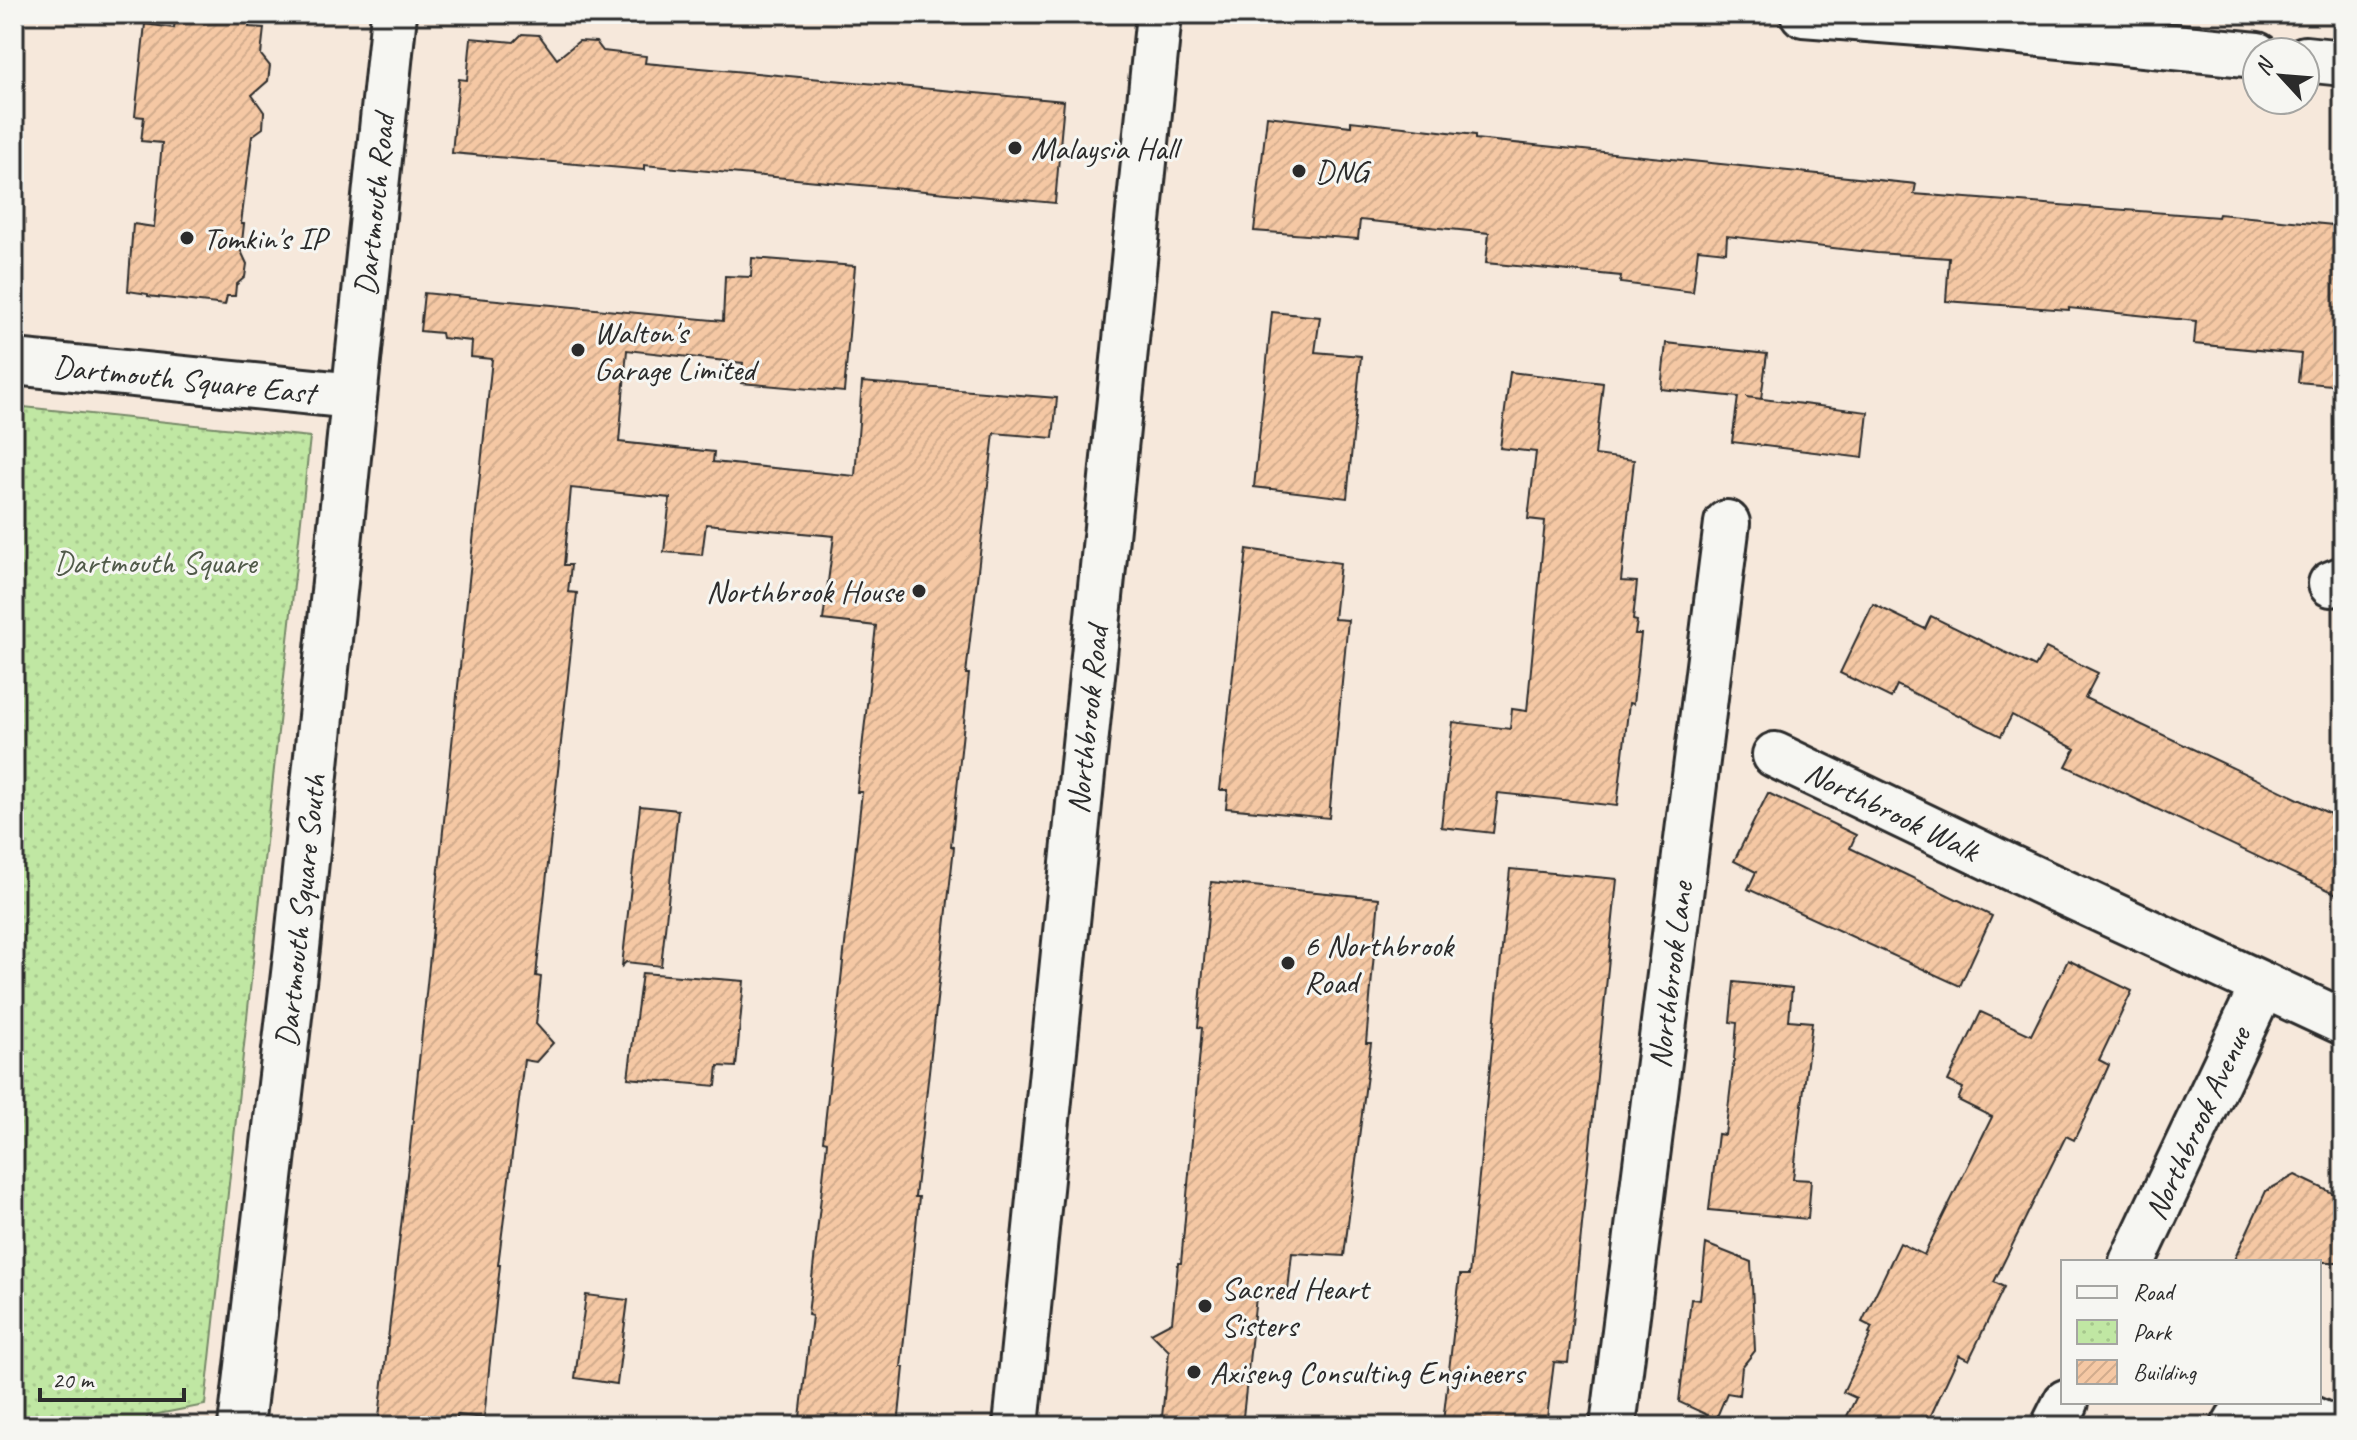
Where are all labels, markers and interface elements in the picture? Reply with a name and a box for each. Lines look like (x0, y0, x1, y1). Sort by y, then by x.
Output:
north arrow (2241, 36, 2321, 116)
text: N (2248, 52, 2281, 80)
street label: Dartmouth Road (345, 108, 405, 298)
place label: Malaysia Hall (1031, 128, 1183, 169)
marker: Malaysia Hall (1006, 139, 1024, 157)
place label: DNG (1315, 151, 1372, 192)
marker: DNG (1290, 162, 1308, 180)
place label: Tomkin's IP (203, 218, 330, 259)
marker: Tomkin's IP (178, 229, 196, 247)
place label: Walton's Garage Limited (594, 312, 760, 390)
marker: Walton's Garage Limited (569, 341, 587, 359)
street label: Dartmouth Square East (51, 345, 321, 414)
park label: Dartmouth Square (54, 542, 259, 583)
place label: Northbrook House (706, 571, 906, 612)
marker: Northbrook House (910, 582, 928, 600)
street label: Northbrook Road (1057, 620, 1118, 816)
street label: Northbrook Walk (1798, 752, 1988, 872)
street label: Dartmouth Square South (266, 772, 335, 1049)
street label: Northbrook Lane (1639, 877, 1703, 1070)
place label: 6 Northbrook Road (1304, 925, 1455, 1003)
marker: 6 Northbrook Road (1279, 954, 1297, 972)
street label: Northbrook Avenue (2135, 1018, 2261, 1226)
legend (2061, 1260, 2321, 1404)
place label: Sacred Heart Sisters (1221, 1268, 1372, 1346)
text: Road (2133, 1277, 2177, 1307)
marker: Sacred Heart Sisters (1196, 1297, 1214, 1315)
text: Park (2133, 1317, 2173, 1347)
scale bar (40, 1352, 184, 1402)
place label: Axiseng Consulting Engineers (1210, 1352, 1527, 1393)
text: Building (2133, 1357, 2198, 1387)
marker: Axiseng Consulting Engineers (1185, 1363, 1203, 1381)
text: 20 m (52, 1365, 95, 1395)

